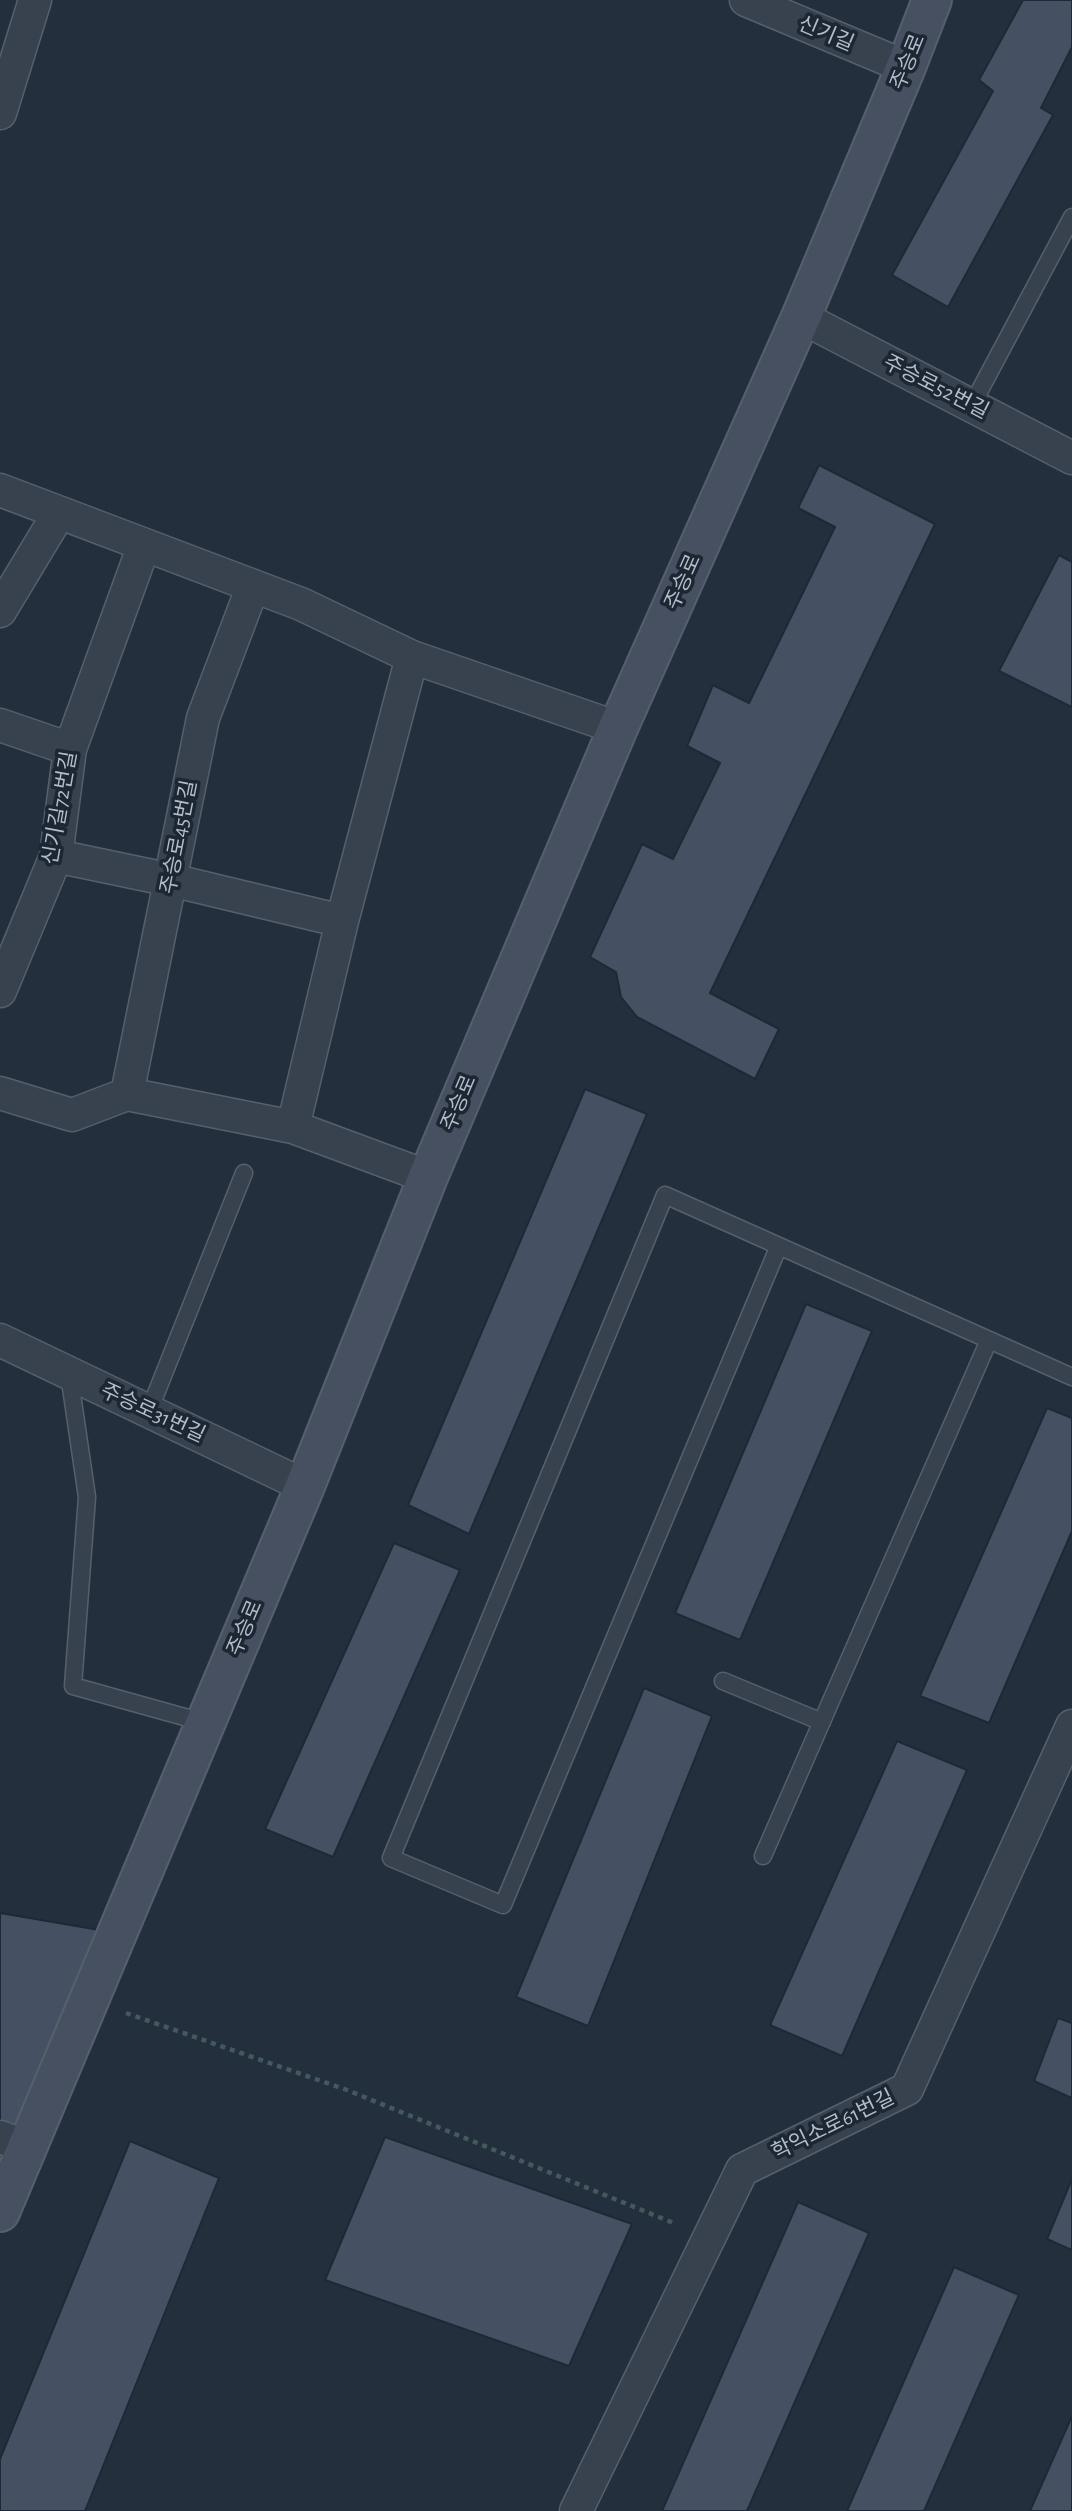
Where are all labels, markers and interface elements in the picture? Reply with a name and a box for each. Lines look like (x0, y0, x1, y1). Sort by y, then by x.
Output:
street label: 신기길 (794, 11, 858, 57)
street label: 주승로 (885, 30, 931, 94)
street label: 주승로52번길 (879, 350, 993, 424)
street label: 주승로 (660, 550, 706, 614)
street label: 신기길72번길 (38, 749, 82, 867)
street label: 주승로45번길 (156, 778, 202, 896)
street label: 주승로 (436, 1071, 482, 1135)
street label: 주승로31번길 (97, 1378, 209, 1448)
street label: 주승로 (222, 1596, 268, 1660)
street label: 학익소로61번길 (768, 2085, 898, 2165)

